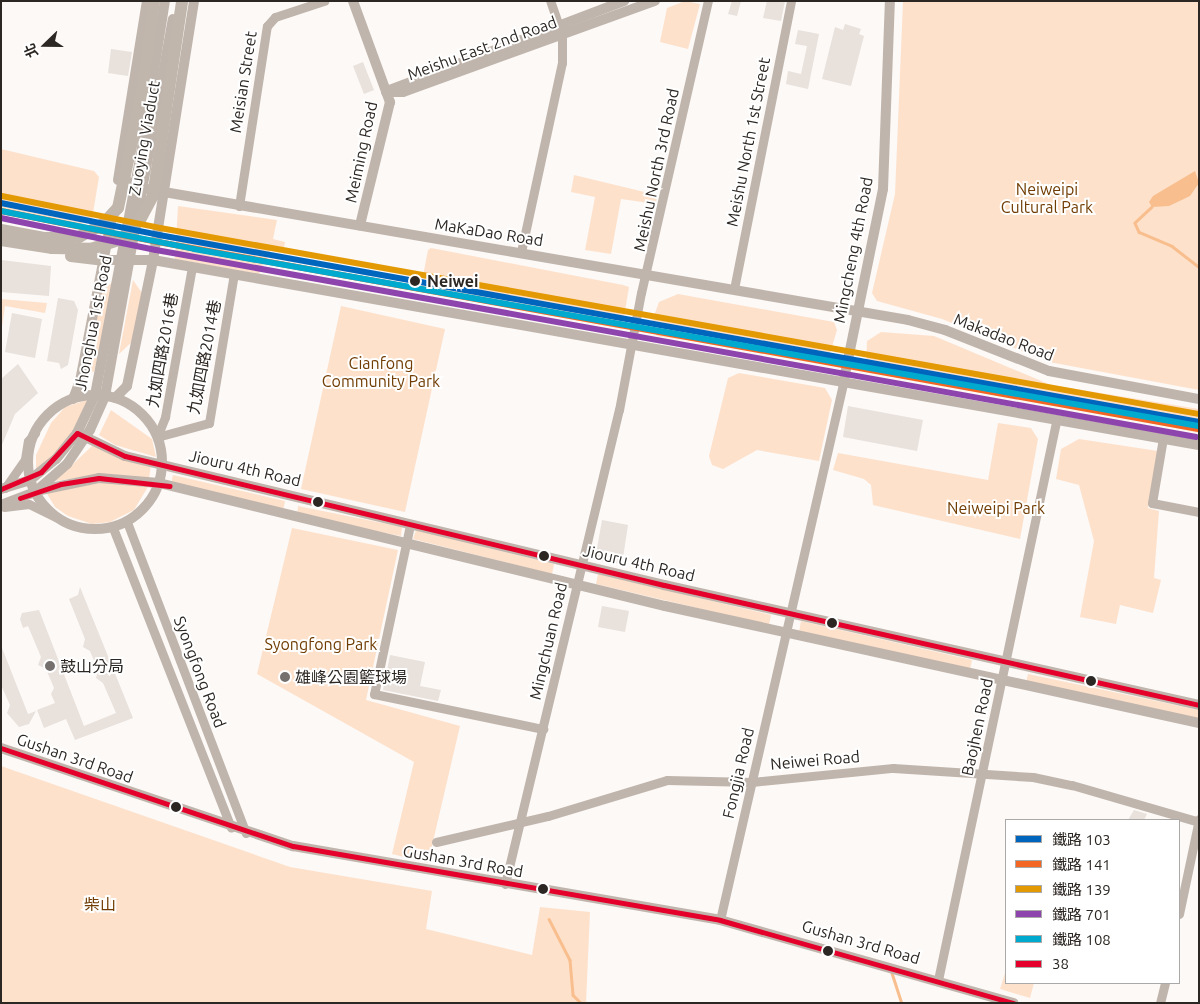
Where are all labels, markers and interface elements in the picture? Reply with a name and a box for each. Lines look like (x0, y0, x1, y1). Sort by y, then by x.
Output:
street label: Meishu East 2nd Road (405, 12, 559, 84)
north arrow (20, 20, 70, 70)
street label: Meisian Street (225, 30, 261, 134)
text: 北 (21, 41, 41, 60)
street label: Meishu North 1st Street (722, 56, 774, 228)
street label: Zuoying Viaduct (124, 79, 164, 197)
street label: Meishu North 3rd Road (629, 87, 683, 253)
street label: Meiming Road (341, 100, 381, 204)
street label: Mingcheng 4th Road (829, 175, 877, 325)
park label: Neiweipi Cultural Park (1001, 179, 1093, 217)
street label: MaKaDao Road (433, 214, 545, 250)
street label: Jhonghua 1st Road (70, 254, 116, 392)
place label: Neiwei (427, 271, 479, 291)
marker: Neiwei (407, 273, 423, 289)
street label: 九如四路2016巷 (142, 291, 182, 409)
street label: 九如四路2014巷 (184, 298, 224, 416)
street label: Makadao Road (951, 309, 1057, 365)
park label: Cianfong Community Park (322, 353, 440, 391)
street label: Jiouru 4th Road (187, 446, 303, 490)
unlabelled marker (313, 497, 323, 507)
park label: Neiweipi Park (947, 498, 1045, 518)
street label: Jiouru 4th Road (581, 541, 697, 585)
unlabelled marker (539, 551, 549, 561)
street label: Mingchuan Road (525, 581, 571, 701)
street label: Syongfong Road (170, 614, 230, 730)
unlabelled marker (827, 618, 837, 628)
park label: Syongfong Park (265, 634, 377, 654)
place label: 鼓山分局 (60, 656, 124, 676)
marker: 鼓山分局 (44, 660, 56, 672)
place label: 雄峰公園籃球場 (295, 667, 407, 687)
marker: 雄峰公園籃球場 (279, 671, 291, 683)
street label: Baojhen Road (957, 676, 997, 778)
unlabelled marker (1086, 676, 1096, 686)
street label: Fongjia Road (718, 726, 758, 820)
street label: Gushan 3rd Road (14, 729, 136, 787)
street label: Neiwei Road (769, 747, 861, 773)
unlabelled marker (171, 802, 181, 812)
legend (1005, 819, 1180, 984)
text: 鐵路 103 (1052, 831, 1111, 848)
street label: Gushan 3rd Road (401, 841, 525, 881)
text: 鐵路 141 (1052, 856, 1111, 873)
text: 鐵路 139 (1052, 881, 1111, 898)
unlabelled marker (538, 884, 548, 894)
park label: 柴山 (84, 894, 116, 914)
text: 鐵路 701 (1052, 906, 1111, 923)
street label: Gushan 3rd Road (800, 916, 922, 968)
text: 鐵路 108 (1052, 931, 1111, 948)
unlabelled marker (823, 946, 833, 956)
text: 38 (1052, 955, 1069, 972)

